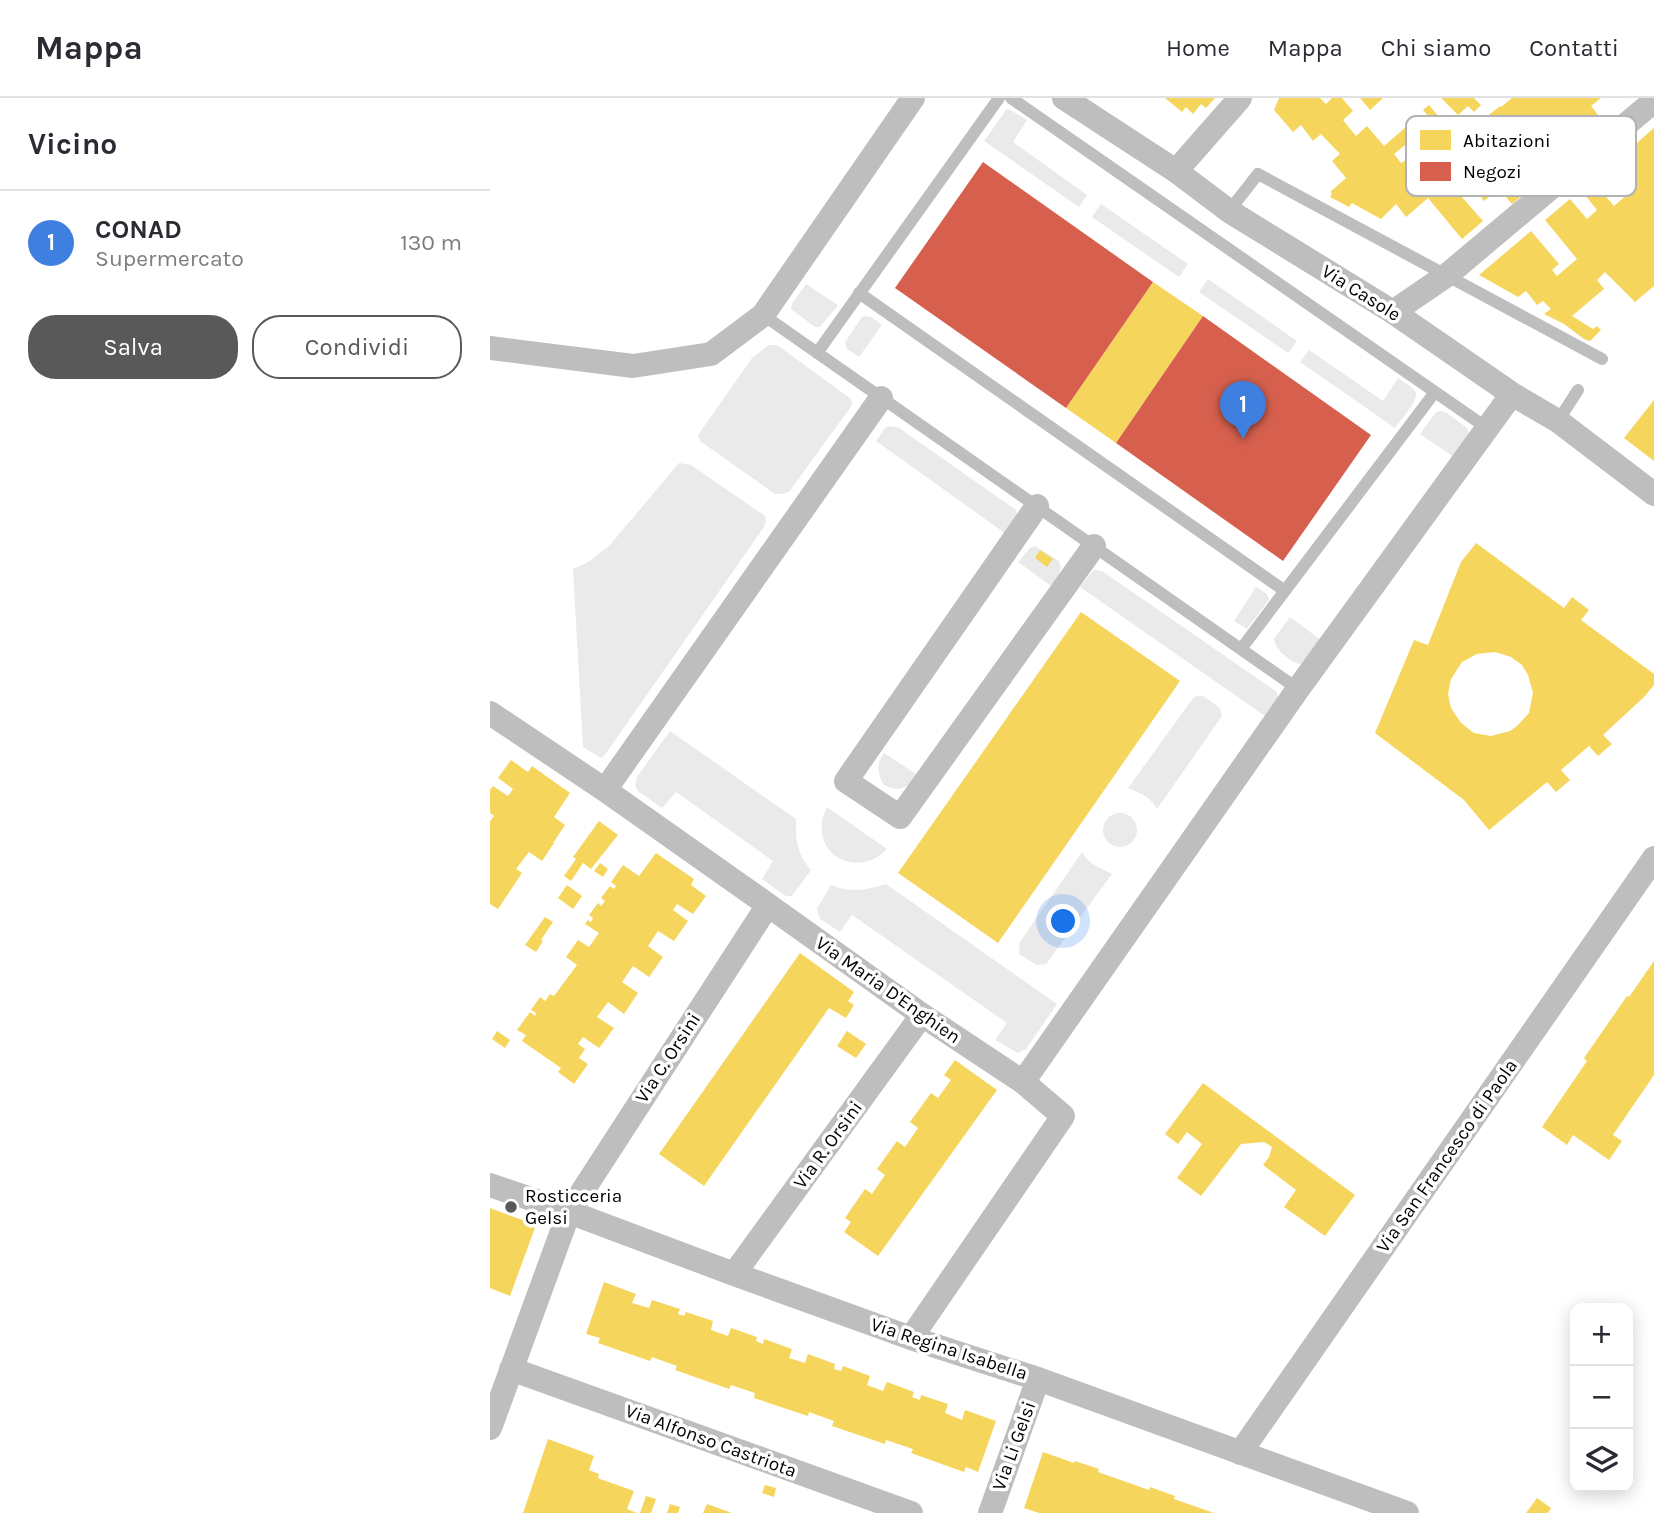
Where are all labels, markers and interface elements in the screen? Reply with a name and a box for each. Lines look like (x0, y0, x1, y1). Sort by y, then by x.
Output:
text: Mappa (35, 29, 143, 67)
text: Home (1166, 34, 1230, 62)
text: Mappa (1268, 34, 1343, 62)
text: Chi siamo (1381, 34, 1491, 62)
text: Contatti (1529, 34, 1619, 62)
legend (1406, 116, 1636, 196)
text: Vicino (28, 126, 117, 162)
text: Abitazioni (1463, 130, 1551, 152)
text: Negozi (1463, 161, 1522, 183)
text: CONAD (95, 214, 182, 245)
text: 1 (47, 229, 55, 256)
text: 130 m (400, 229, 462, 256)
text: Supermercato (95, 245, 244, 272)
street label: Via Casole (1317, 260, 1405, 326)
button: Salva (28, 315, 238, 379)
button: Condividi (252, 315, 462, 379)
pin: 1 (1220, 381, 1266, 439)
your location (1046, 904, 1080, 938)
street label: Via Maria D'Enghien (811, 932, 965, 1048)
street label: Via C. Orsini (631, 1009, 705, 1107)
street label: Via San Francesco di Paola (1372, 1055, 1522, 1257)
street label: Via R. Orsini (789, 1097, 867, 1193)
place label: Rosticceria Gelsi (525, 1185, 622, 1229)
marker: Rosticceria Gelsi (503, 1199, 519, 1215)
map controls (1570, 1303, 1633, 1492)
button: + (1570, 1303, 1633, 1366)
street label: Via Regina Isabella (868, 1313, 1030, 1385)
button: − (1570, 1366, 1633, 1429)
street label: Via Li Gelsi (988, 1398, 1040, 1494)
street label: Via Alfonso Castriota (622, 1400, 800, 1482)
button: layers (1570, 1429, 1633, 1492)

